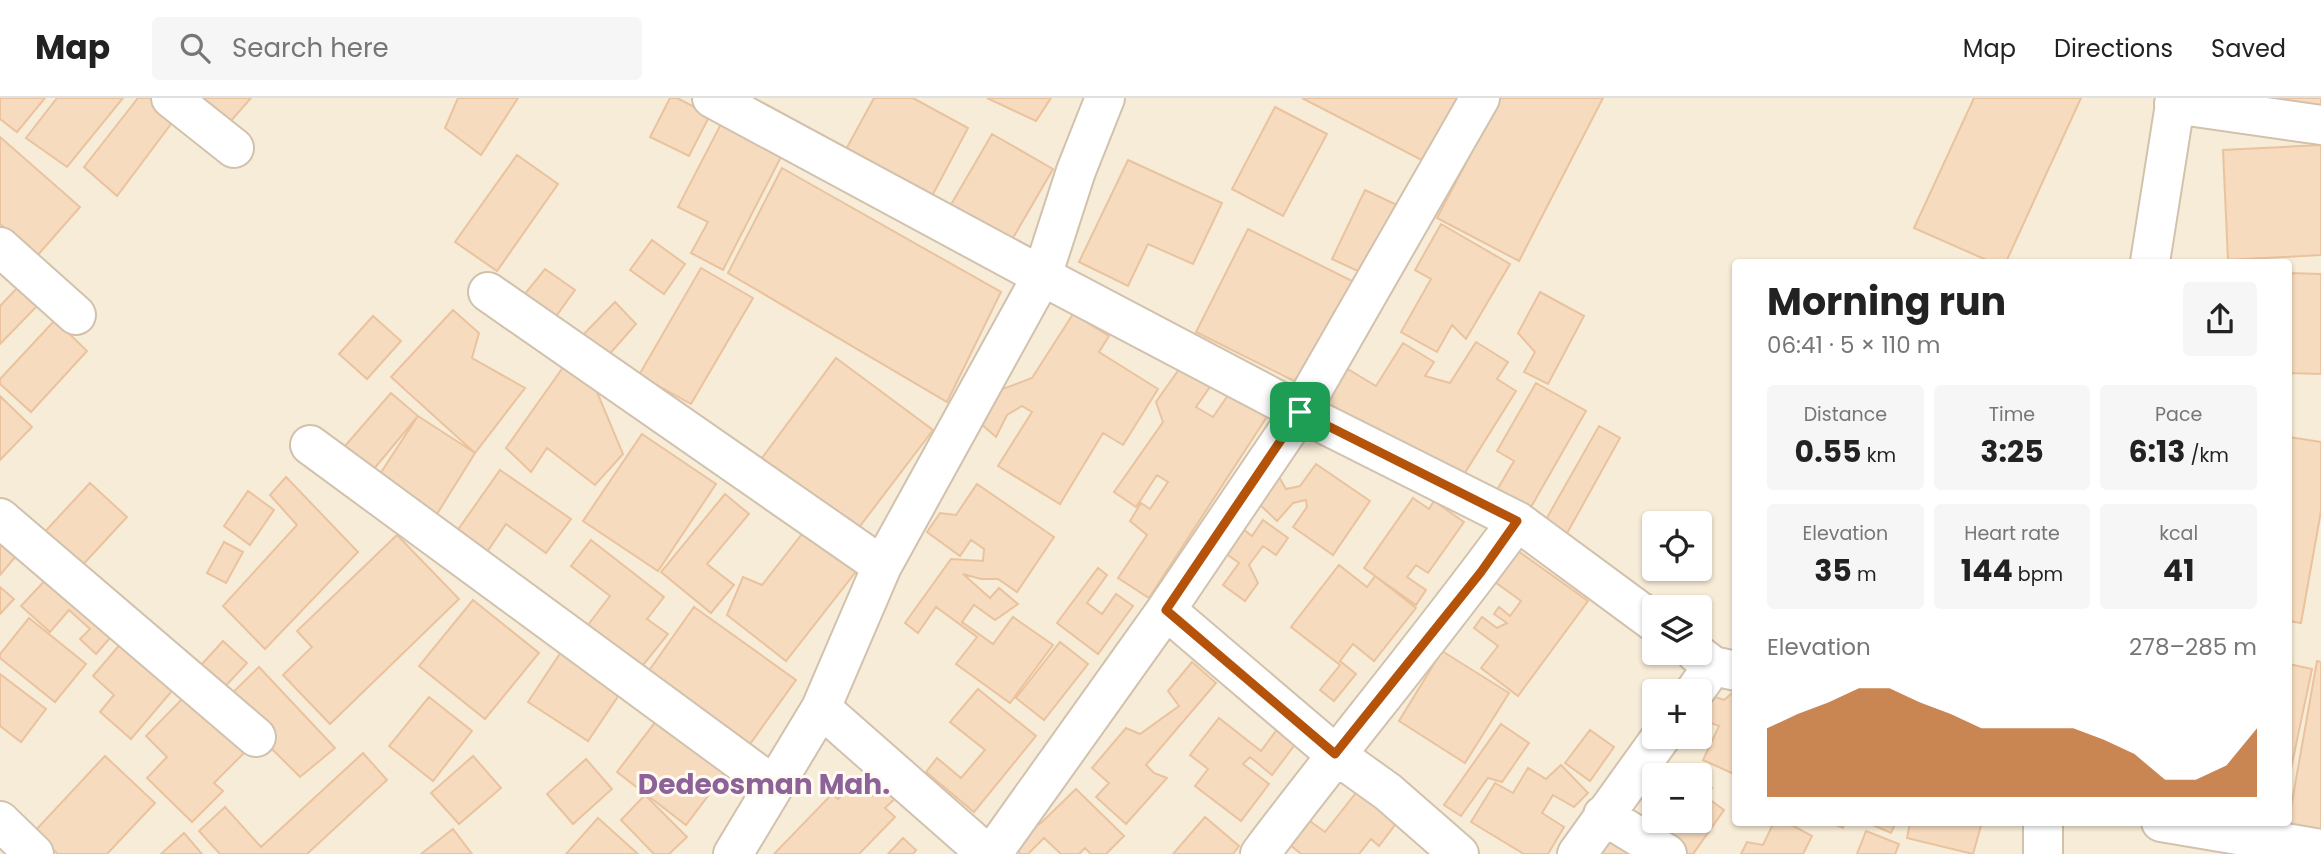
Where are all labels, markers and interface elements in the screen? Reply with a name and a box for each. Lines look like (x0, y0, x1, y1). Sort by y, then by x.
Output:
search box (152, 17, 642, 80)
text: Map (35, 24, 110, 71)
icon: search (176, 29, 214, 67)
text: Search here (232, 30, 389, 66)
text: Map (1963, 32, 2016, 65)
text: Directions (2054, 32, 2173, 65)
text: Saved (2211, 32, 2286, 65)
text: Morning run (1767, 275, 2006, 328)
button: share (2183, 282, 2257, 356)
text: 06:41 · 5 × 110 m (1767, 329, 1940, 361)
pin (1270, 382, 1330, 442)
icon: arrive (1281, 393, 1319, 431)
text: Distance (1804, 401, 1887, 428)
text: Time (1989, 401, 2035, 428)
text: Pace (2155, 401, 2202, 428)
text: 0.55 (1795, 430, 1862, 473)
text: 3:25 (1980, 430, 2044, 473)
text: 6:13 (2128, 430, 2185, 473)
text: km (1862, 442, 1896, 469)
text: /km (2185, 442, 2229, 469)
map controls (1642, 511, 1712, 833)
button: locate (1642, 511, 1712, 581)
text: Elevation (1803, 520, 1888, 547)
text: Heart rate (1964, 520, 2060, 547)
text: kcal (2159, 520, 2198, 547)
text: 35 (1814, 549, 1852, 592)
text: 144 (1961, 549, 2013, 592)
text: 41 (2163, 549, 2194, 592)
text: m (1852, 561, 1876, 588)
text: bpm (2013, 561, 2063, 588)
button: layers (1642, 595, 1712, 665)
text: Elevation (1767, 631, 1871, 663)
text: 278–285 m (2129, 631, 2257, 663)
button: + (1642, 679, 1712, 749)
button: − (1642, 763, 1712, 833)
district label: Dedeosman Mah. (638, 765, 890, 804)

